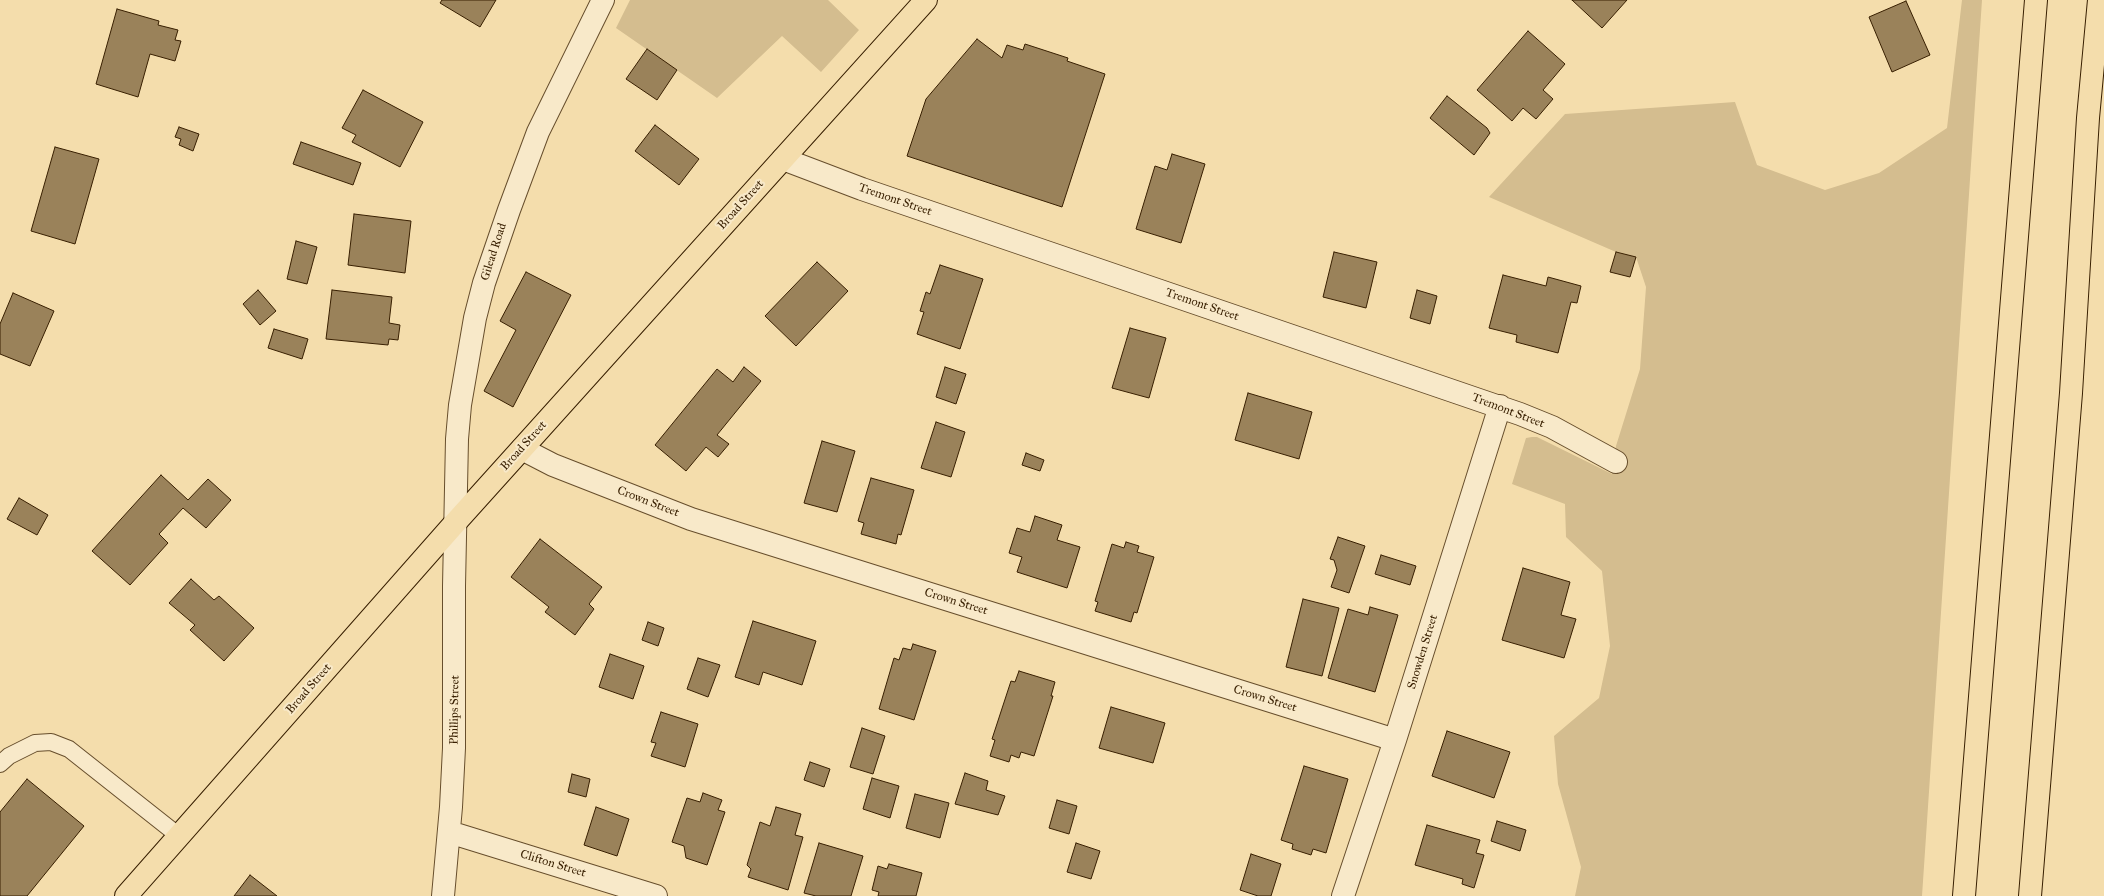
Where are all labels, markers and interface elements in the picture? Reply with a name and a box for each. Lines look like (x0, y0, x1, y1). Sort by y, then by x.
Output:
street label: Broad Street (715, 177, 767, 233)
street label: Tremont Street (856, 181, 934, 219)
street label: Gilead Road (478, 221, 510, 283)
street label: Tremont Street (1163, 286, 1241, 324)
street label: Tremont Street (1470, 391, 1546, 431)
street label: Broad Street (498, 418, 550, 474)
street label: Crown Street (615, 484, 681, 520)
street label: Crown Street (923, 586, 989, 618)
street label: Snowden Street (1405, 613, 1441, 691)
street label: Broad Street (283, 661, 335, 717)
street label: Phillips Street (447, 675, 463, 745)
street label: Crown Street (1232, 683, 1298, 715)
street label: Clifton Street (518, 847, 588, 881)

